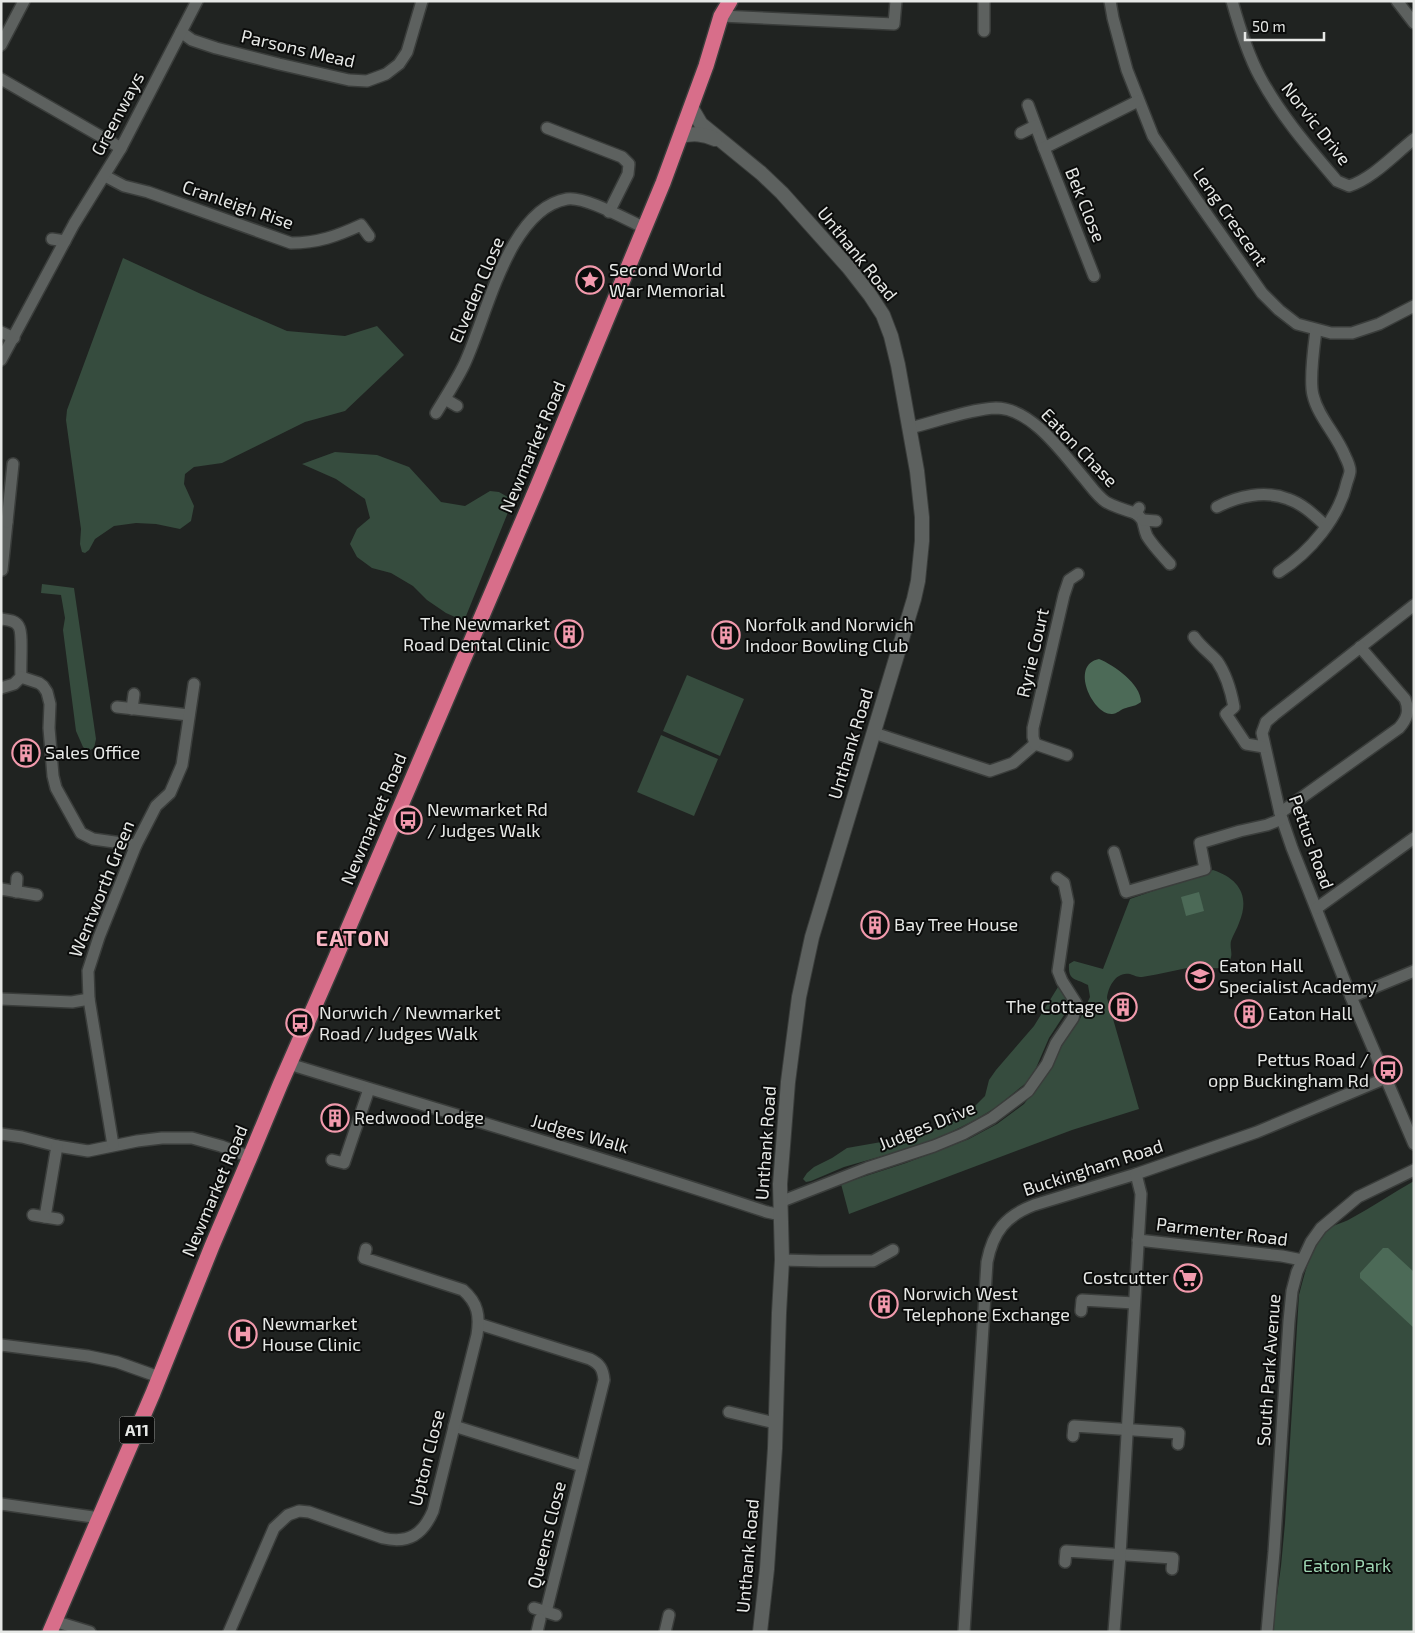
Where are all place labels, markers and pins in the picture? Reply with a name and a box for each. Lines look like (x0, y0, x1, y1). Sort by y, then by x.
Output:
place label: Second World War Memorial (609, 258, 726, 301)
place icon: Second World War Memorial (575, 265, 605, 295)
place label: The Newmarket Road Dental Clinic (403, 612, 550, 655)
place label: Norfolk and Norwich Indoor Bowling Club (745, 613, 914, 656)
building icon: The Newmarket Road Dental Clinic (554, 619, 584, 649)
building icon: Norfolk and Norwich Indoor Bowling Club (711, 620, 741, 650)
building icon: Sales Office (11, 738, 41, 768)
place label: Sales Office (45, 741, 140, 763)
place label: Newmarket Rd / Judges Walk (427, 798, 548, 841)
bus stop icon: Newmarket Rd / Judges Walk (393, 805, 423, 835)
building icon: Bay Tree House (860, 910, 890, 940)
place label: Bay Tree House (894, 913, 1018, 935)
place label: Eaton Hall Specialist Academy (1219, 954, 1377, 997)
school or university icon: Eaton Hall Specialist Academy (1185, 961, 1215, 991)
building icon: The Cottage (1108, 992, 1138, 1022)
place label: The Cottage (1006, 995, 1104, 1017)
building icon: Eaton Hall (1234, 999, 1264, 1029)
place label: Norwich / Newmarket Road / Judges Walk (319, 1001, 501, 1044)
place label: Eaton Hall (1268, 1002, 1353, 1024)
bus stop icon: Norwich / Newmarket Road / Judges Walk (285, 1008, 315, 1038)
place label: Pettus Road / opp Buckingham Rd (1208, 1048, 1369, 1091)
bus stop icon: Pettus Road / opp Buckingham Rd (1373, 1055, 1403, 1085)
building icon: Redwood Lodge (320, 1103, 350, 1133)
place label: Redwood Lodge (354, 1106, 484, 1128)
supermarket icon: Costcutter (1173, 1263, 1203, 1293)
place label: Costcutter (1083, 1266, 1169, 1288)
place label: Norwich West Telephone Exchange (903, 1282, 1070, 1325)
building icon: Norwich West Telephone Exchange (869, 1289, 899, 1319)
place label: Newmarket House Clinic (262, 1312, 361, 1355)
hospital icon: Newmarket House Clinic (228, 1319, 258, 1349)

